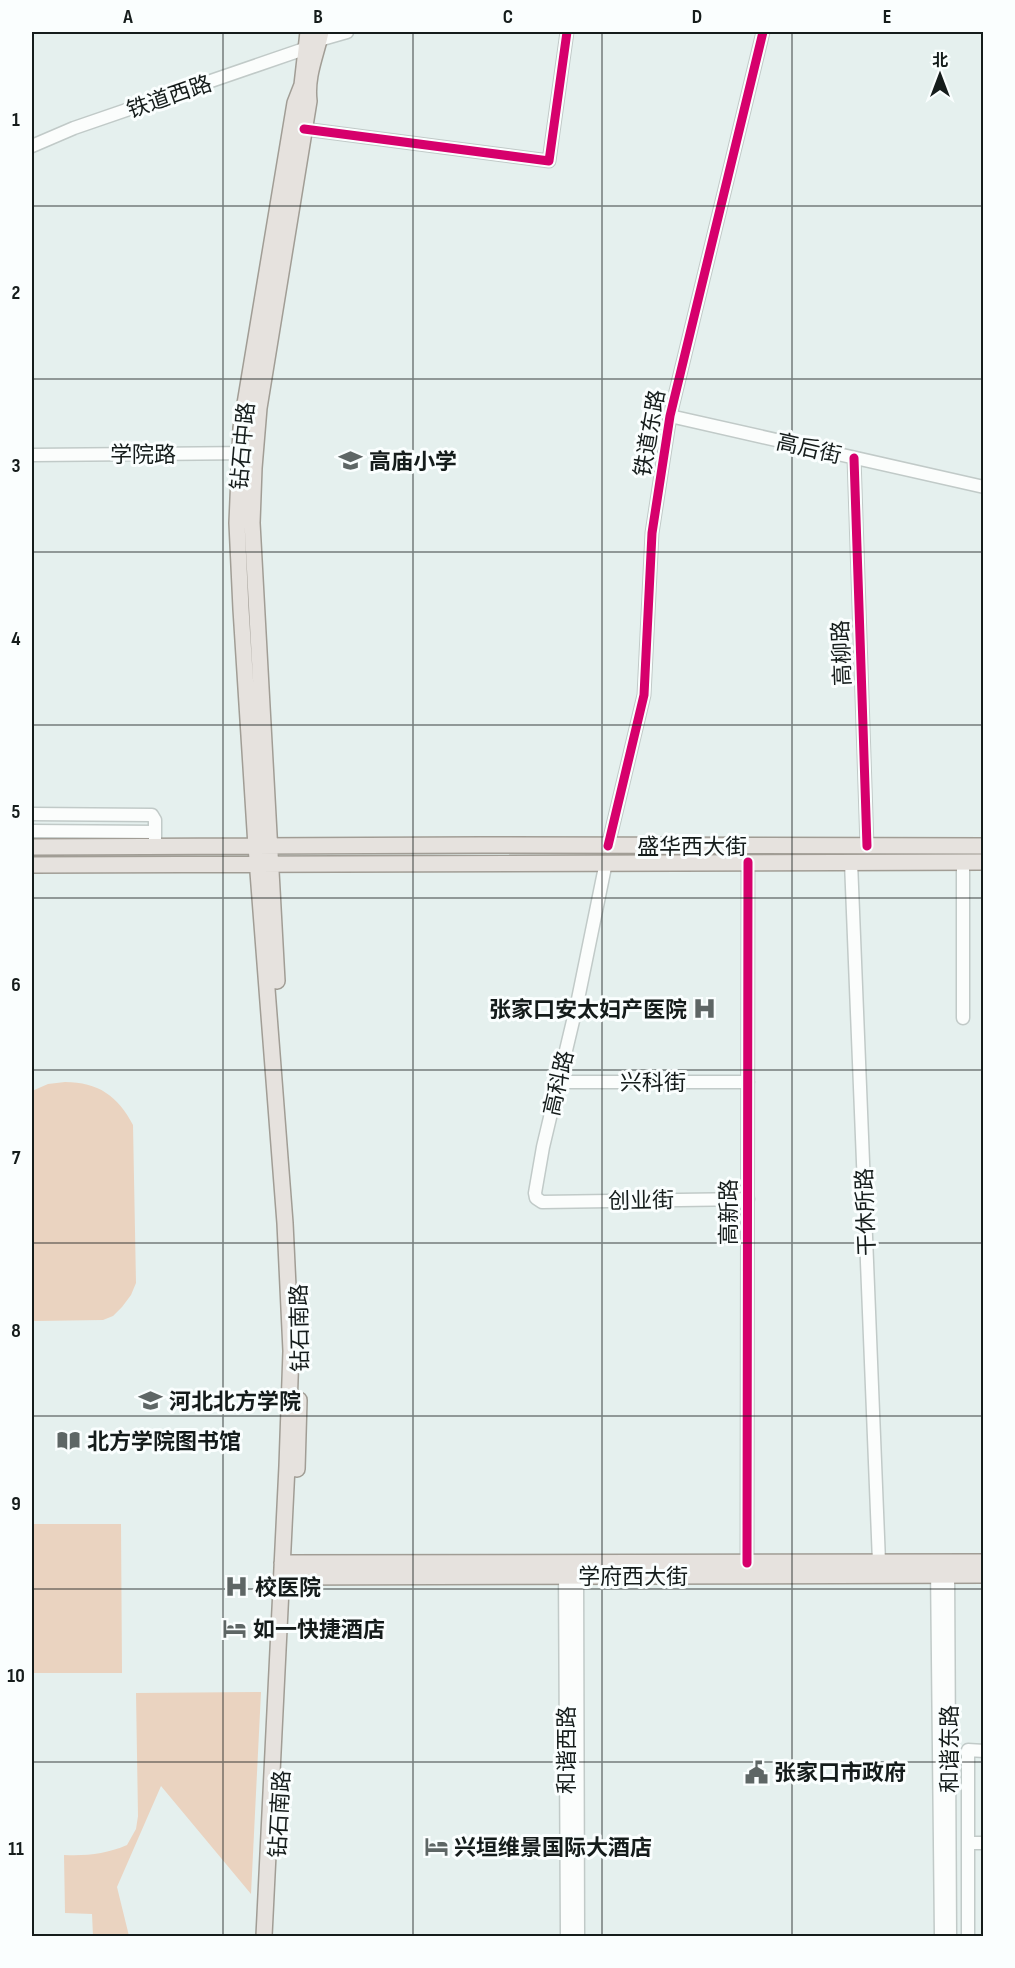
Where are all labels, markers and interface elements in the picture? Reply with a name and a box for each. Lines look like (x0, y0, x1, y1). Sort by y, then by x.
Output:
text: A (122, 5, 133, 29)
text: B (313, 5, 323, 29)
text: C (503, 5, 513, 29)
text: D (692, 5, 702, 29)
text: E (883, 5, 891, 29)
north arrow (910, 45, 970, 105)
text: 北 (932, 52, 948, 71)
street label: 铁道西路 (123, 70, 215, 125)
text: 1 (12, 108, 20, 132)
text: 2 (12, 281, 20, 305)
street label: 铁道东路 (630, 388, 671, 479)
street label: 钻石中路 (226, 401, 261, 491)
street label: 高后街 (773, 429, 844, 470)
street label: 学院路 (110, 442, 176, 469)
school or university icon: 高庙小学 (338, 448, 364, 474)
place label: 高庙小学 (369, 449, 457, 476)
text: 3 (12, 454, 21, 478)
street label: 高柳路 (828, 619, 857, 686)
text: 4 (11, 627, 21, 651)
text: 5 (12, 800, 21, 824)
street label: 盛华西大街 (637, 834, 747, 861)
text: 6 (11, 973, 21, 997)
hospital icon: 张家口安太妇产医院 (692, 996, 718, 1022)
place label: 张家口安太妇产医院 (489, 997, 687, 1024)
street label: 高科路 (539, 1048, 580, 1119)
street label: 兴科街 (620, 1070, 686, 1097)
text: 7 (12, 1146, 21, 1170)
street label: 干休所路 (851, 1167, 882, 1256)
street label: 高新路 (716, 1179, 743, 1245)
street label: 创业街 (608, 1187, 674, 1216)
street label: 钻石南路 (286, 1284, 315, 1372)
text: 8 (11, 1319, 21, 1343)
school or university icon: 河北北方学院 (138, 1388, 164, 1414)
place label: 河北北方学院 (169, 1389, 301, 1416)
library icon: 北方学院图书馆 (56, 1428, 82, 1454)
place label: 北方学院图书馆 (87, 1429, 241, 1456)
text: 9 (11, 1492, 21, 1516)
street label: 学府西大街 (578, 1564, 688, 1591)
hospital icon: 校医院 (224, 1574, 250, 1600)
place label: 校医院 (255, 1575, 321, 1602)
hotel icon: 如一快捷酒店 (222, 1616, 248, 1642)
place label: 如一快捷酒店 (253, 1617, 385, 1644)
text: 10 (7, 1664, 25, 1688)
street label: 和谐东路 (937, 1705, 964, 1793)
street label: 和谐西路 (554, 1706, 581, 1794)
public building icon: 张家口市政府 (743, 1759, 769, 1785)
place label: 张家口市政府 (774, 1760, 906, 1787)
street label: 钻石南路 (265, 1769, 296, 1859)
hotel icon: 兴垣维景国际大酒店 (423, 1834, 449, 1860)
place label: 兴垣维景国际大酒店 (454, 1835, 652, 1862)
text: 11 (8, 1837, 24, 1861)

